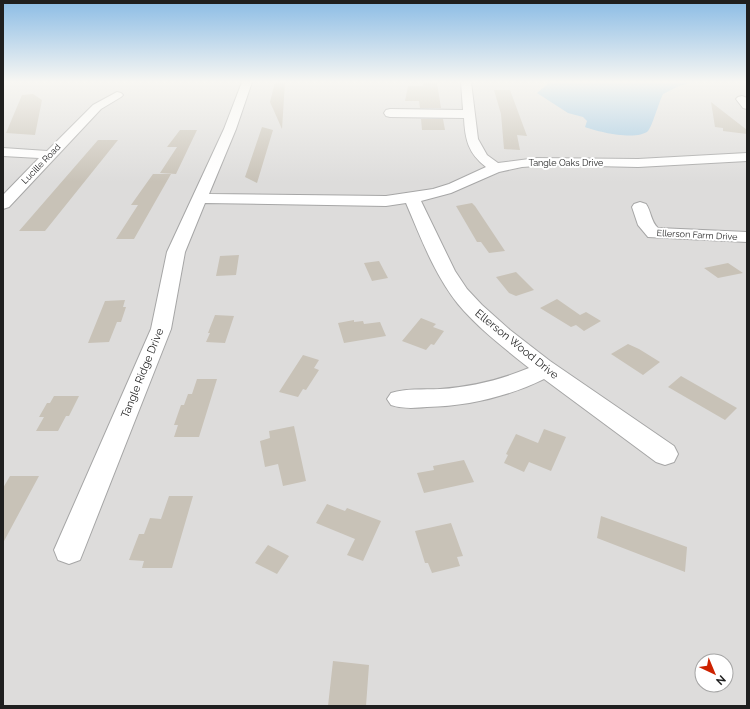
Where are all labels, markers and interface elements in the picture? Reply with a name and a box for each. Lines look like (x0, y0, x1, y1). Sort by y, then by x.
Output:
street label: Lucille Road (19, 142, 63, 186)
street label: Tangle Oaks Drive (529, 158, 604, 168)
street label: Ellerson Farm Drive (656, 228, 738, 242)
street label: Ellerson Wood Drive (472, 307, 561, 382)
street label: Tangle Ridge Drive (119, 326, 167, 420)
north arrow (694, 653, 734, 693)
text: N (713, 672, 728, 687)

